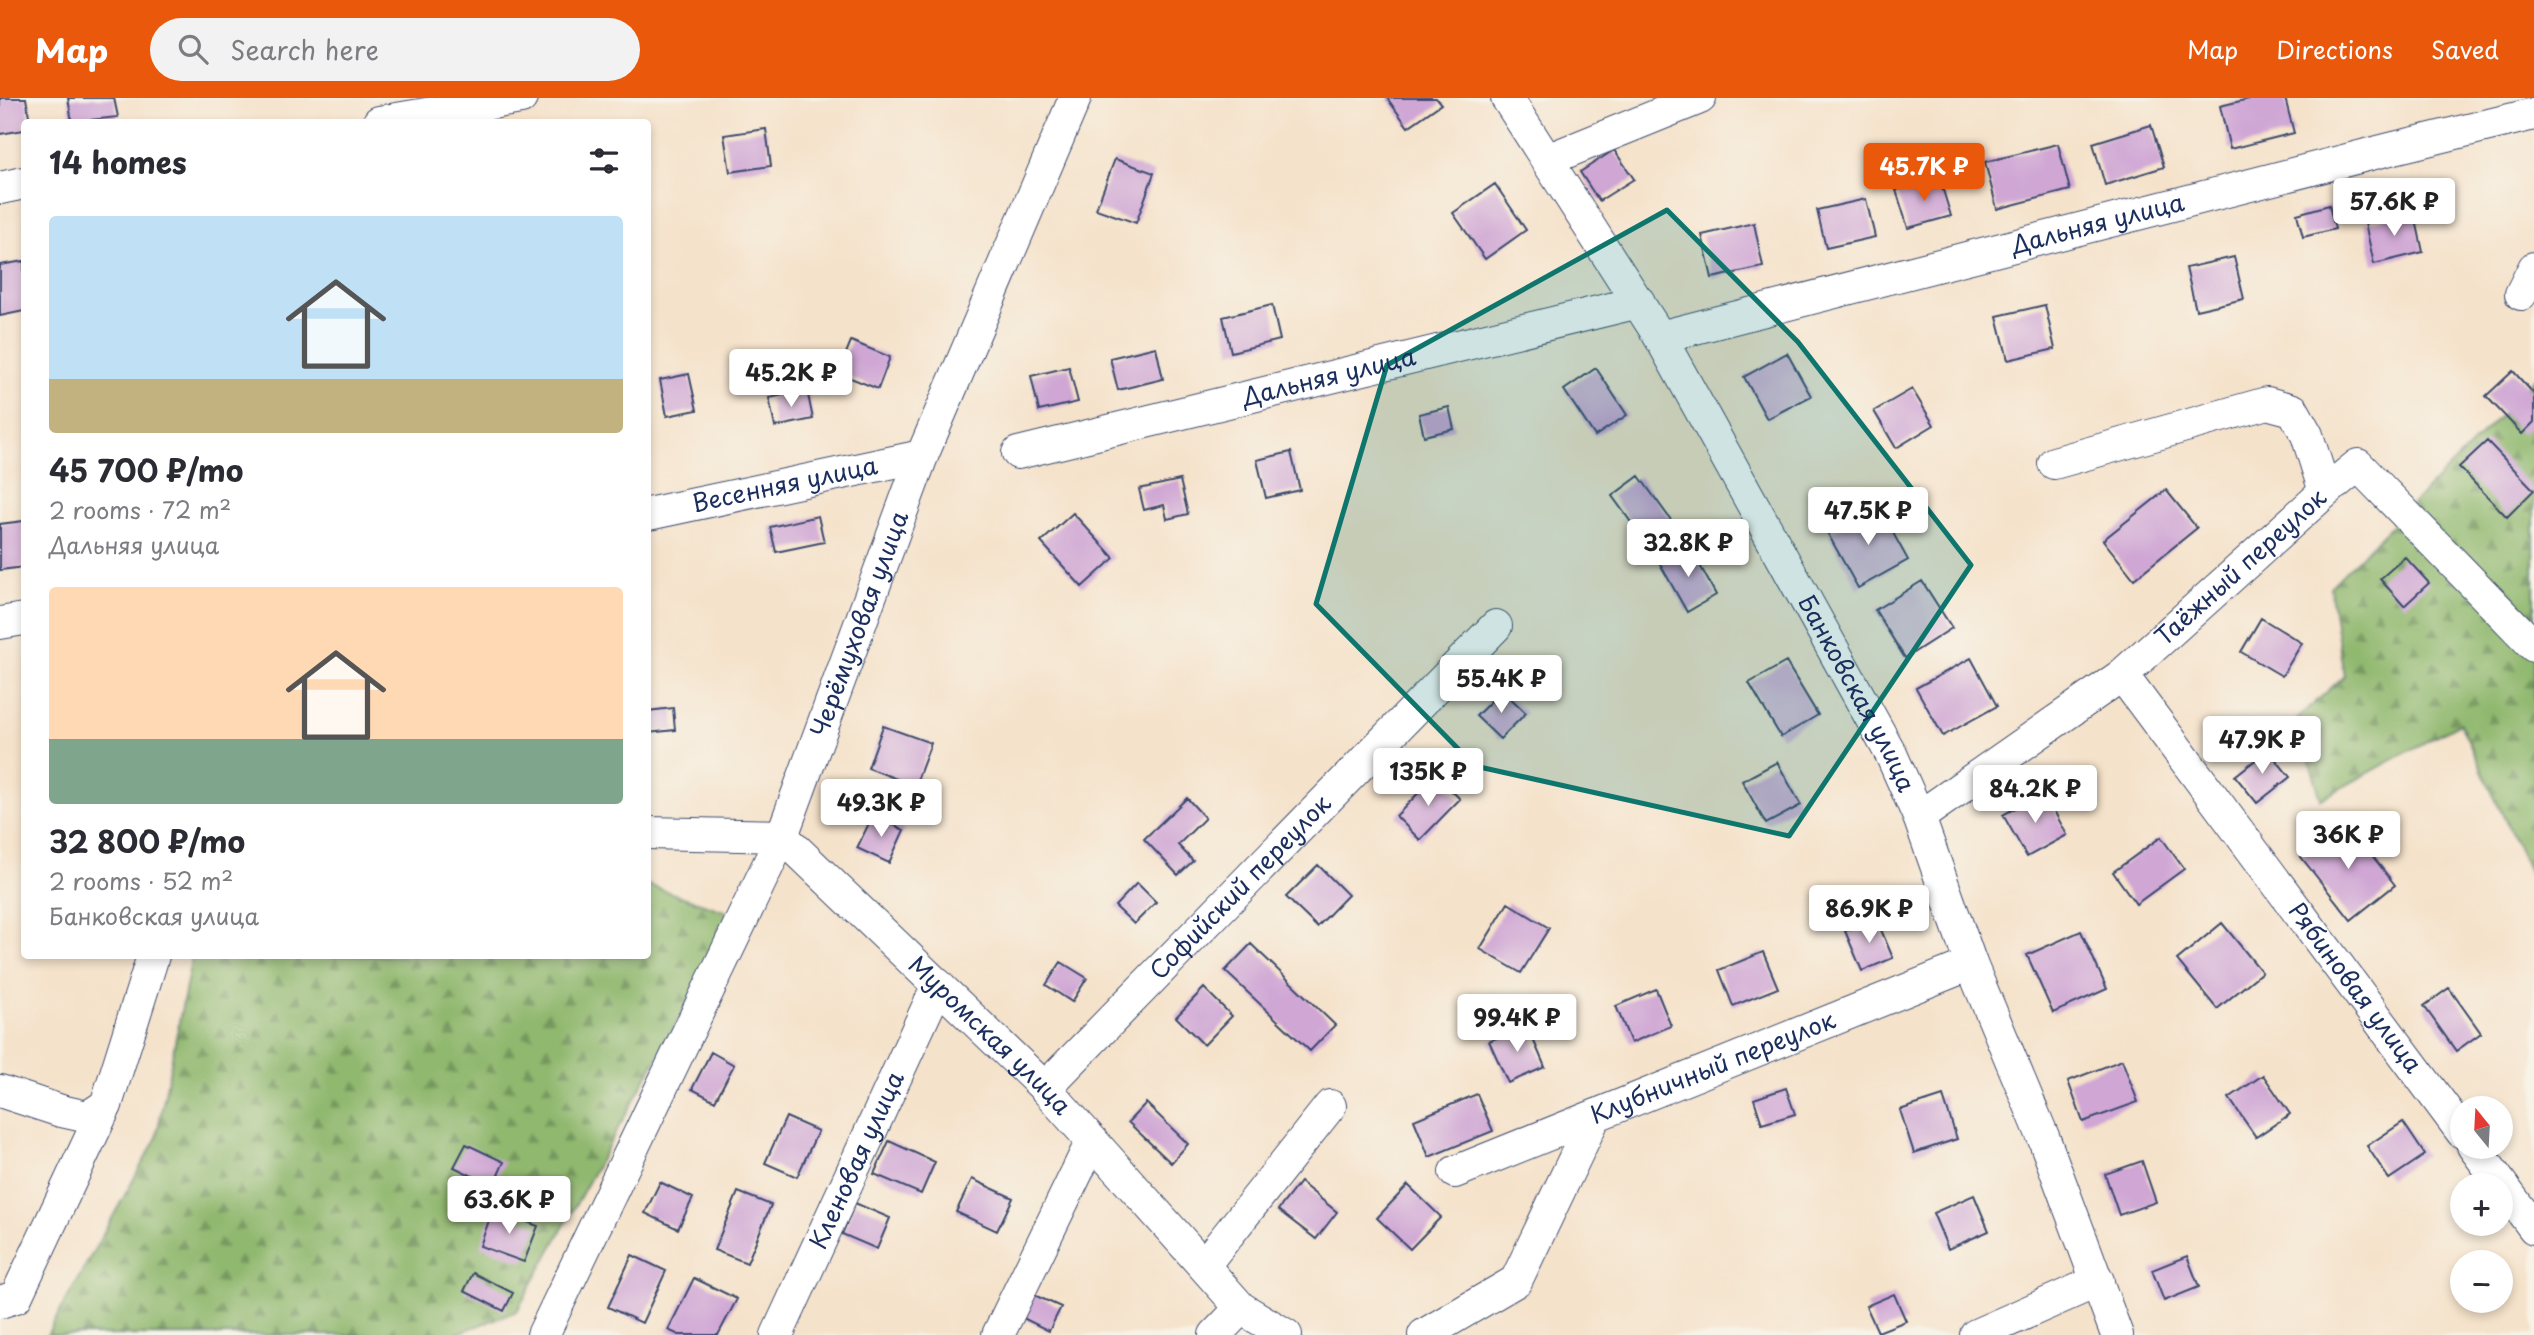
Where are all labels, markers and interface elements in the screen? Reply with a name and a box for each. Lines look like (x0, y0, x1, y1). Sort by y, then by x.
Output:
search box (150, 18, 640, 81)
text: Map (35, 24, 108, 74)
icon: search (174, 30, 212, 68)
text: Search here (230, 30, 379, 69)
text: Map (2187, 31, 2238, 67)
text: Directions (2276, 31, 2393, 67)
text: Saved (2431, 31, 2499, 67)
text: 14 homes (49, 139, 187, 184)
icon: filters (585, 142, 623, 180)
pin: 45.7K ₽ (1859, 144, 1989, 203)
text: 45.7K ₽ (1880, 148, 1968, 183)
pin: 57.6K ₽ (2329, 178, 2459, 238)
street label: Дальняя улица (2006, 183, 2188, 262)
text: 57.6K ₽ (2349, 183, 2439, 218)
icon: home (273, 261, 399, 387)
street label: Дальняя улица (1237, 337, 1419, 414)
pin: 45.2K ₽ (726, 350, 856, 409)
text: 45.2K ₽ (745, 354, 837, 389)
street label: Весенняя улица (689, 446, 881, 520)
text: 45 700 ₽/mo (49, 447, 243, 492)
street label: Таёжный переулок (2146, 479, 2334, 653)
pin: 47.5K ₽ (1803, 488, 1933, 547)
text: 2 rooms · 72 m² (49, 492, 231, 527)
text: 47.5K ₽ (1824, 492, 1912, 527)
street label: Черёмуховая улица (800, 505, 916, 742)
pin: 32.8K ₽ (1623, 519, 1753, 579)
text: 32.8K ₽ (1643, 524, 1733, 559)
text: Дальняя улица (49, 527, 219, 562)
street label: Банковская улица (1790, 588, 1926, 797)
icon: home (273, 632, 399, 758)
pin: 55.4K ₽ (1436, 656, 1566, 715)
text: 55.4K ₽ (1456, 660, 1546, 695)
pin: 47.9K ₽ (2197, 716, 2327, 776)
text: 47.9K ₽ (2219, 721, 2305, 756)
pin: 135K ₽ (1371, 748, 1485, 808)
text: 135K ₽ (1389, 753, 1467, 788)
pin: 84.2K ₽ (1970, 766, 2100, 825)
text: 84.2K ₽ (1989, 770, 2081, 805)
pin: 49.3K ₽ (816, 780, 946, 839)
text: 49.3K ₽ (837, 784, 925, 819)
street label: Софийский переулок (1140, 785, 1339, 987)
pin: 36K ₽ (2299, 812, 2397, 871)
text: 36K ₽ (2312, 816, 2384, 851)
text: 32 800 ₽/mo (49, 818, 245, 863)
text: 2 rooms · 52 m² (49, 863, 233, 898)
pin: 86.9K ₽ (1804, 886, 1934, 945)
text: 86.9K ₽ (1825, 890, 1913, 925)
street label: Рябиновая улица (2281, 894, 2432, 1080)
text: Банковская улица (49, 898, 259, 933)
street label: Муромская улица (901, 946, 1081, 1122)
pin: 99.4K ₽ (1452, 995, 1582, 1054)
text: 99.4K ₽ (1473, 999, 1561, 1034)
street label: Клубничный переулок (1584, 1000, 1841, 1132)
street label: Кленовая улица (799, 1065, 912, 1255)
north arrow (2450, 1096, 2513, 1158)
map controls (2450, 1096, 2513, 1313)
button: + (2450, 1173, 2513, 1236)
pin: 63.6K ₽ (444, 1176, 574, 1236)
text: 63.6K ₽ (463, 1181, 555, 1216)
button: − (2450, 1250, 2513, 1313)

